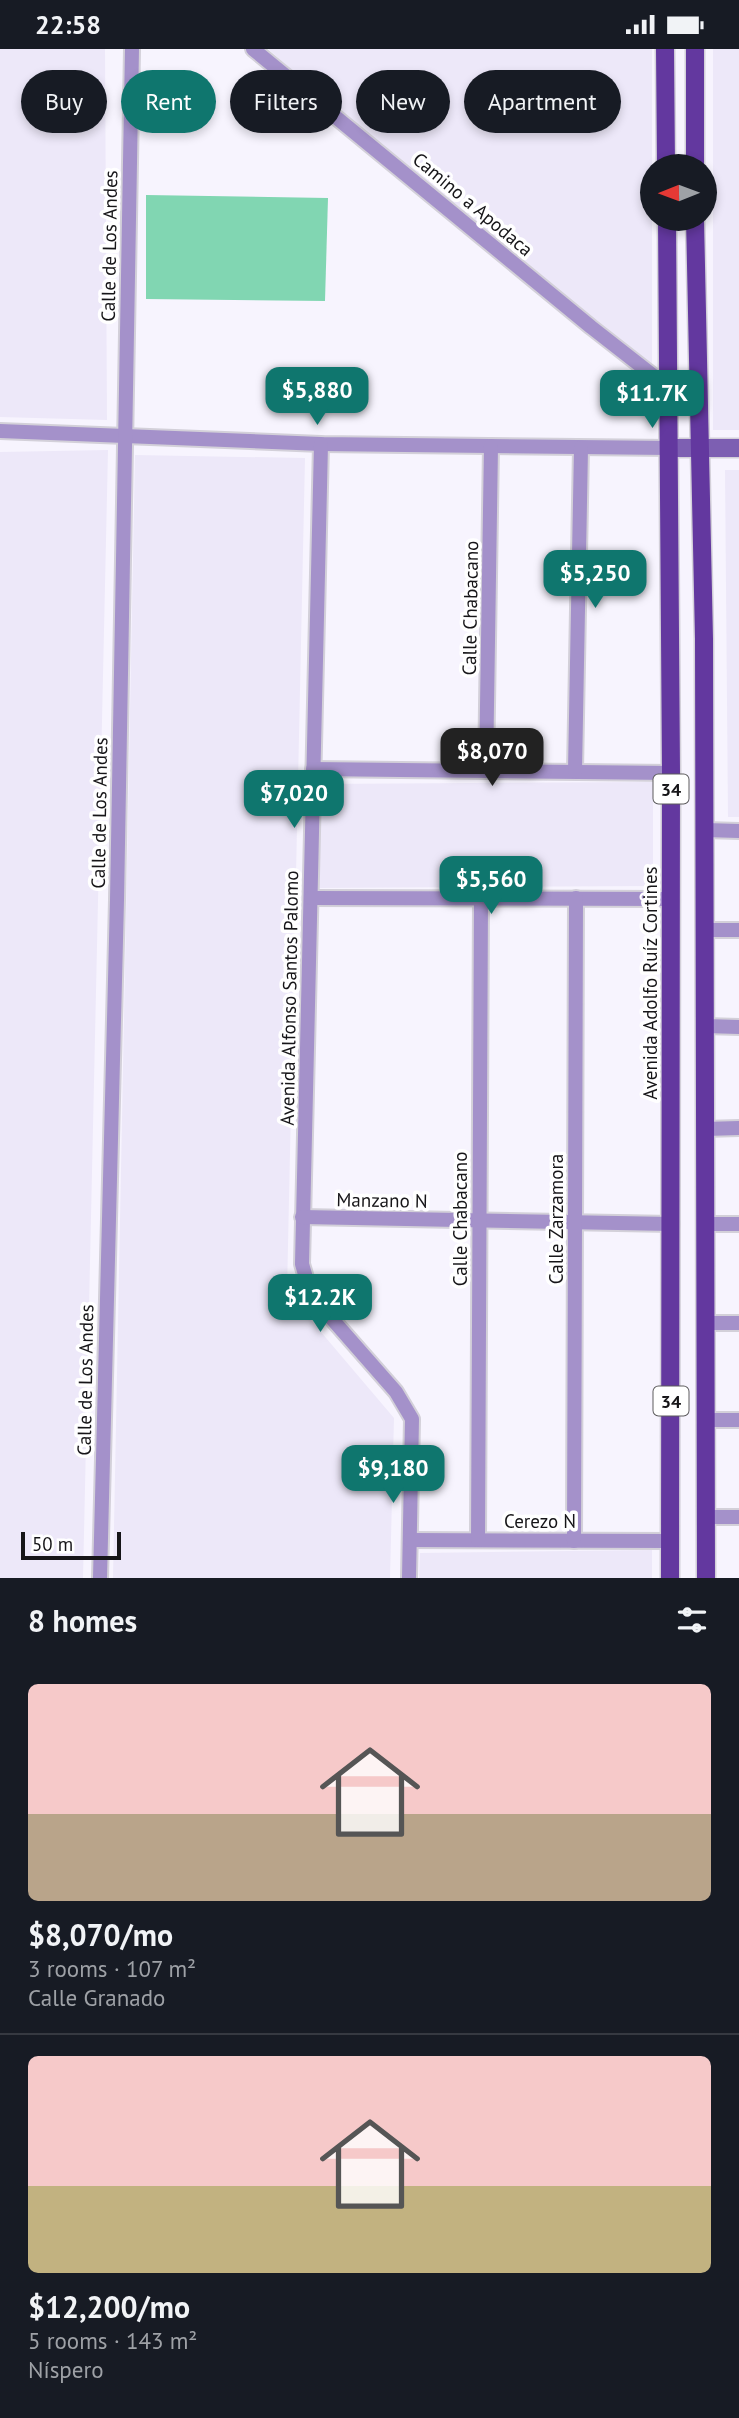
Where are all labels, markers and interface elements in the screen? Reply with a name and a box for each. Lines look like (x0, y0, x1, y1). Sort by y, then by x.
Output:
text: 22:58 (35, 8, 101, 41)
chip: Buy (21, 70, 107, 133)
chip: Rent (121, 70, 216, 133)
chip: Filters (230, 70, 342, 133)
chip: New (356, 70, 450, 133)
chip: Apartment (464, 70, 621, 133)
street label: Camino a Apodaca (408, 147, 538, 261)
north arrow (640, 154, 718, 231)
map controls (640, 154, 717, 231)
street label: Calle de Los Andes (96, 170, 122, 322)
pin: $5,880 (260, 367, 374, 427)
pin: $11.7K (595, 371, 709, 430)
text: $5,880 (281, 375, 353, 404)
text: $11.7K (616, 378, 688, 407)
street label: Calle Chabacano (457, 540, 483, 676)
pin: $5,250 (538, 551, 652, 610)
text: $5,250 (559, 558, 631, 587)
pin: $8,070 (435, 729, 549, 788)
text: $8,070 (456, 736, 528, 765)
street label: Calle de Los Andes (86, 737, 112, 889)
pin: $7,020 (237, 771, 351, 830)
road number: 34 (654, 775, 688, 803)
text: $7,020 (260, 778, 328, 807)
pin: $5,560 (434, 857, 548, 916)
text: $5,560 (455, 864, 527, 893)
street label: Avenida Adolfo Ruíz Cortines (638, 866, 662, 1100)
street label: Avenida Alfonso Santos Palomo (275, 870, 303, 1126)
street label: Calle Chabacano (448, 1152, 472, 1286)
street label: Calle Zarzamora (544, 1154, 568, 1284)
street label: Manzano N (336, 1187, 428, 1213)
pin: $12.2K (263, 1275, 377, 1334)
text: $12.2K (284, 1282, 356, 1311)
street label: Calle de Los Andes (72, 1304, 98, 1456)
road number: 34 (654, 1387, 688, 1415)
pin: $9,180 (336, 1445, 450, 1505)
text: $9,180 (357, 1453, 429, 1482)
street label: Cerezo N (504, 1509, 576, 1533)
scale bar (21, 1529, 121, 1561)
text: 50 m (32, 1532, 73, 1556)
text: 8 homes (28, 1601, 137, 1640)
icon: filters (673, 1601, 711, 1639)
icon: home (307, 1729, 433, 1855)
text: $8,070/mo (28, 1915, 173, 1954)
text: 3 rooms · 107 m² (28, 1954, 196, 1983)
text: Calle Granado (28, 1983, 165, 2012)
icon: home (307, 2101, 433, 2227)
text: $12,200/mo (28, 2287, 190, 2326)
text: 5 rooms · 143 m² (28, 2326, 197, 2355)
text: Níspero (28, 2355, 104, 2384)

